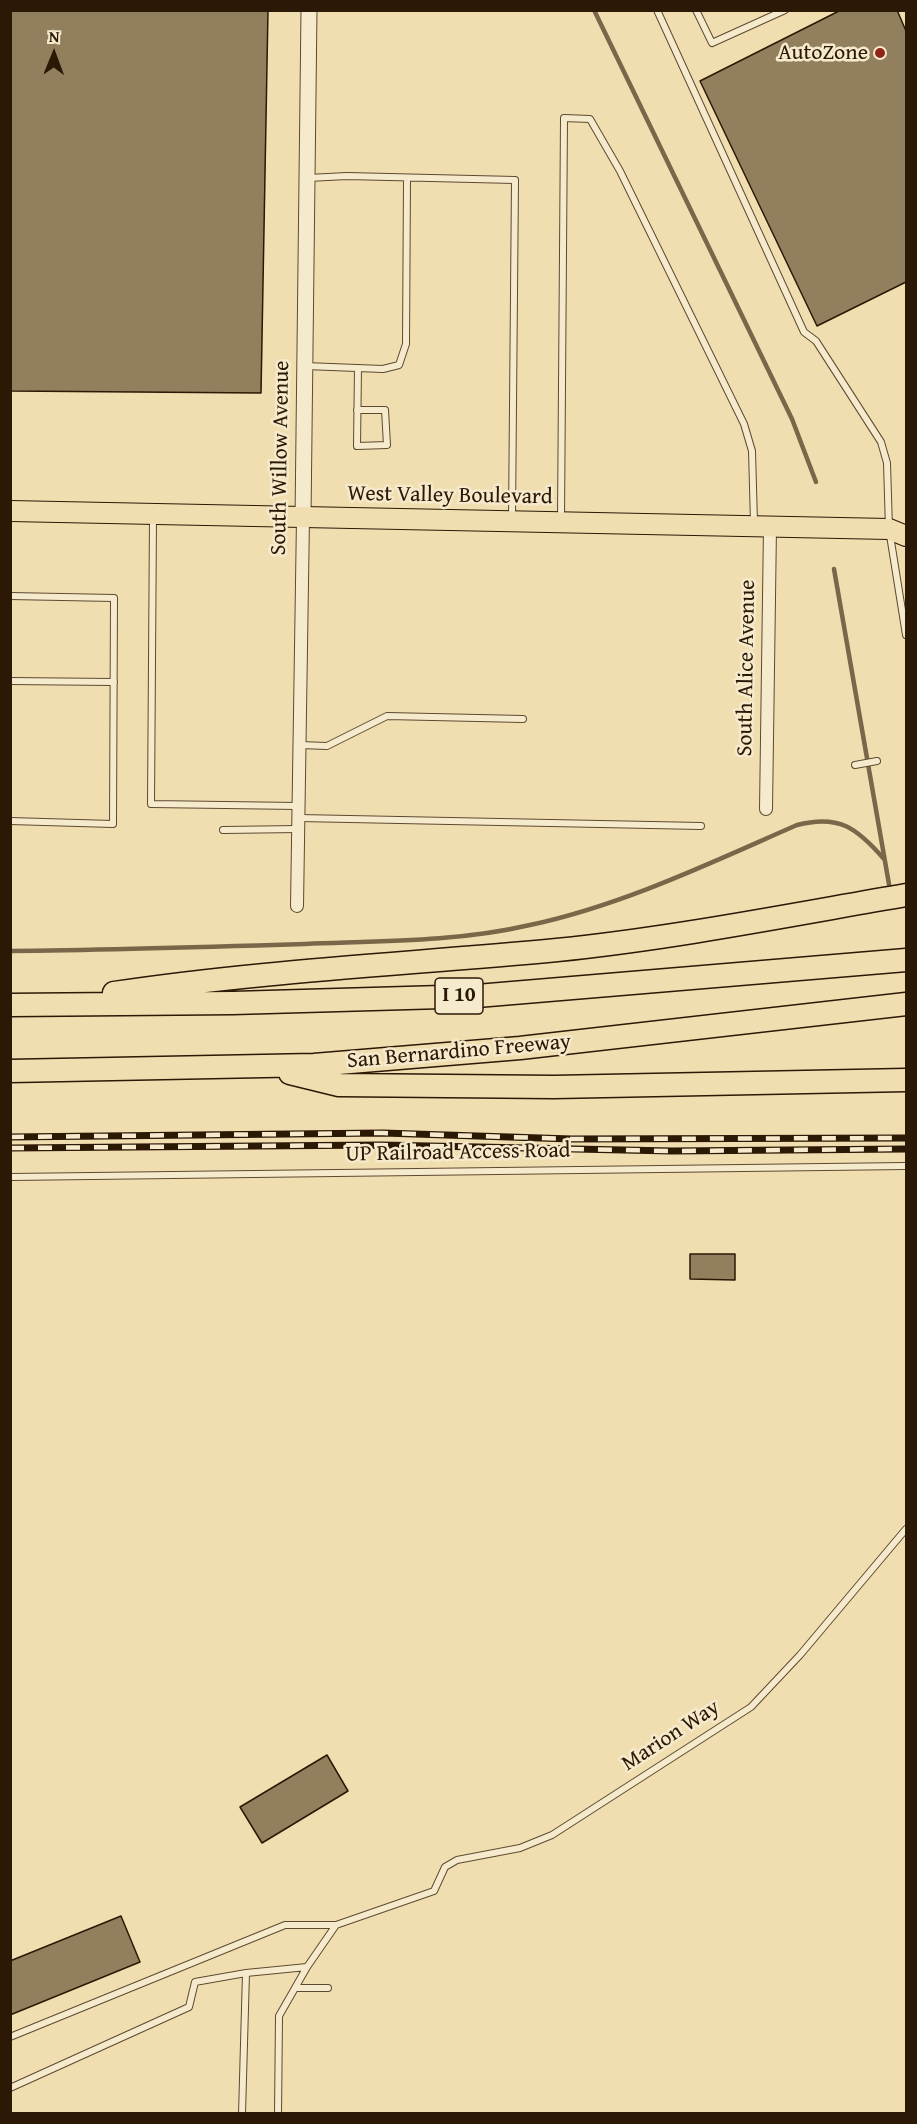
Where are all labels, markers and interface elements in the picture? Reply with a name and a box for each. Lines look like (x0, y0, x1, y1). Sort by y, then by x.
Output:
north arrow (24, 24, 84, 84)
text: N (49, 24, 60, 48)
place label: AutoZone (778, 40, 868, 66)
marker: AutoZone (873, 46, 887, 60)
street label: South Willow Avenue (266, 360, 296, 556)
street label: West Valley Boulevard (347, 481, 553, 511)
street label: South Alice Avenue (732, 579, 762, 757)
road number: I 10 (435, 978, 483, 1014)
street label: San Bernardino Freeway (346, 1029, 572, 1075)
street label: UP Railroad Access Road (345, 1138, 571, 1168)
street label: Marion Way (617, 1695, 725, 1777)

